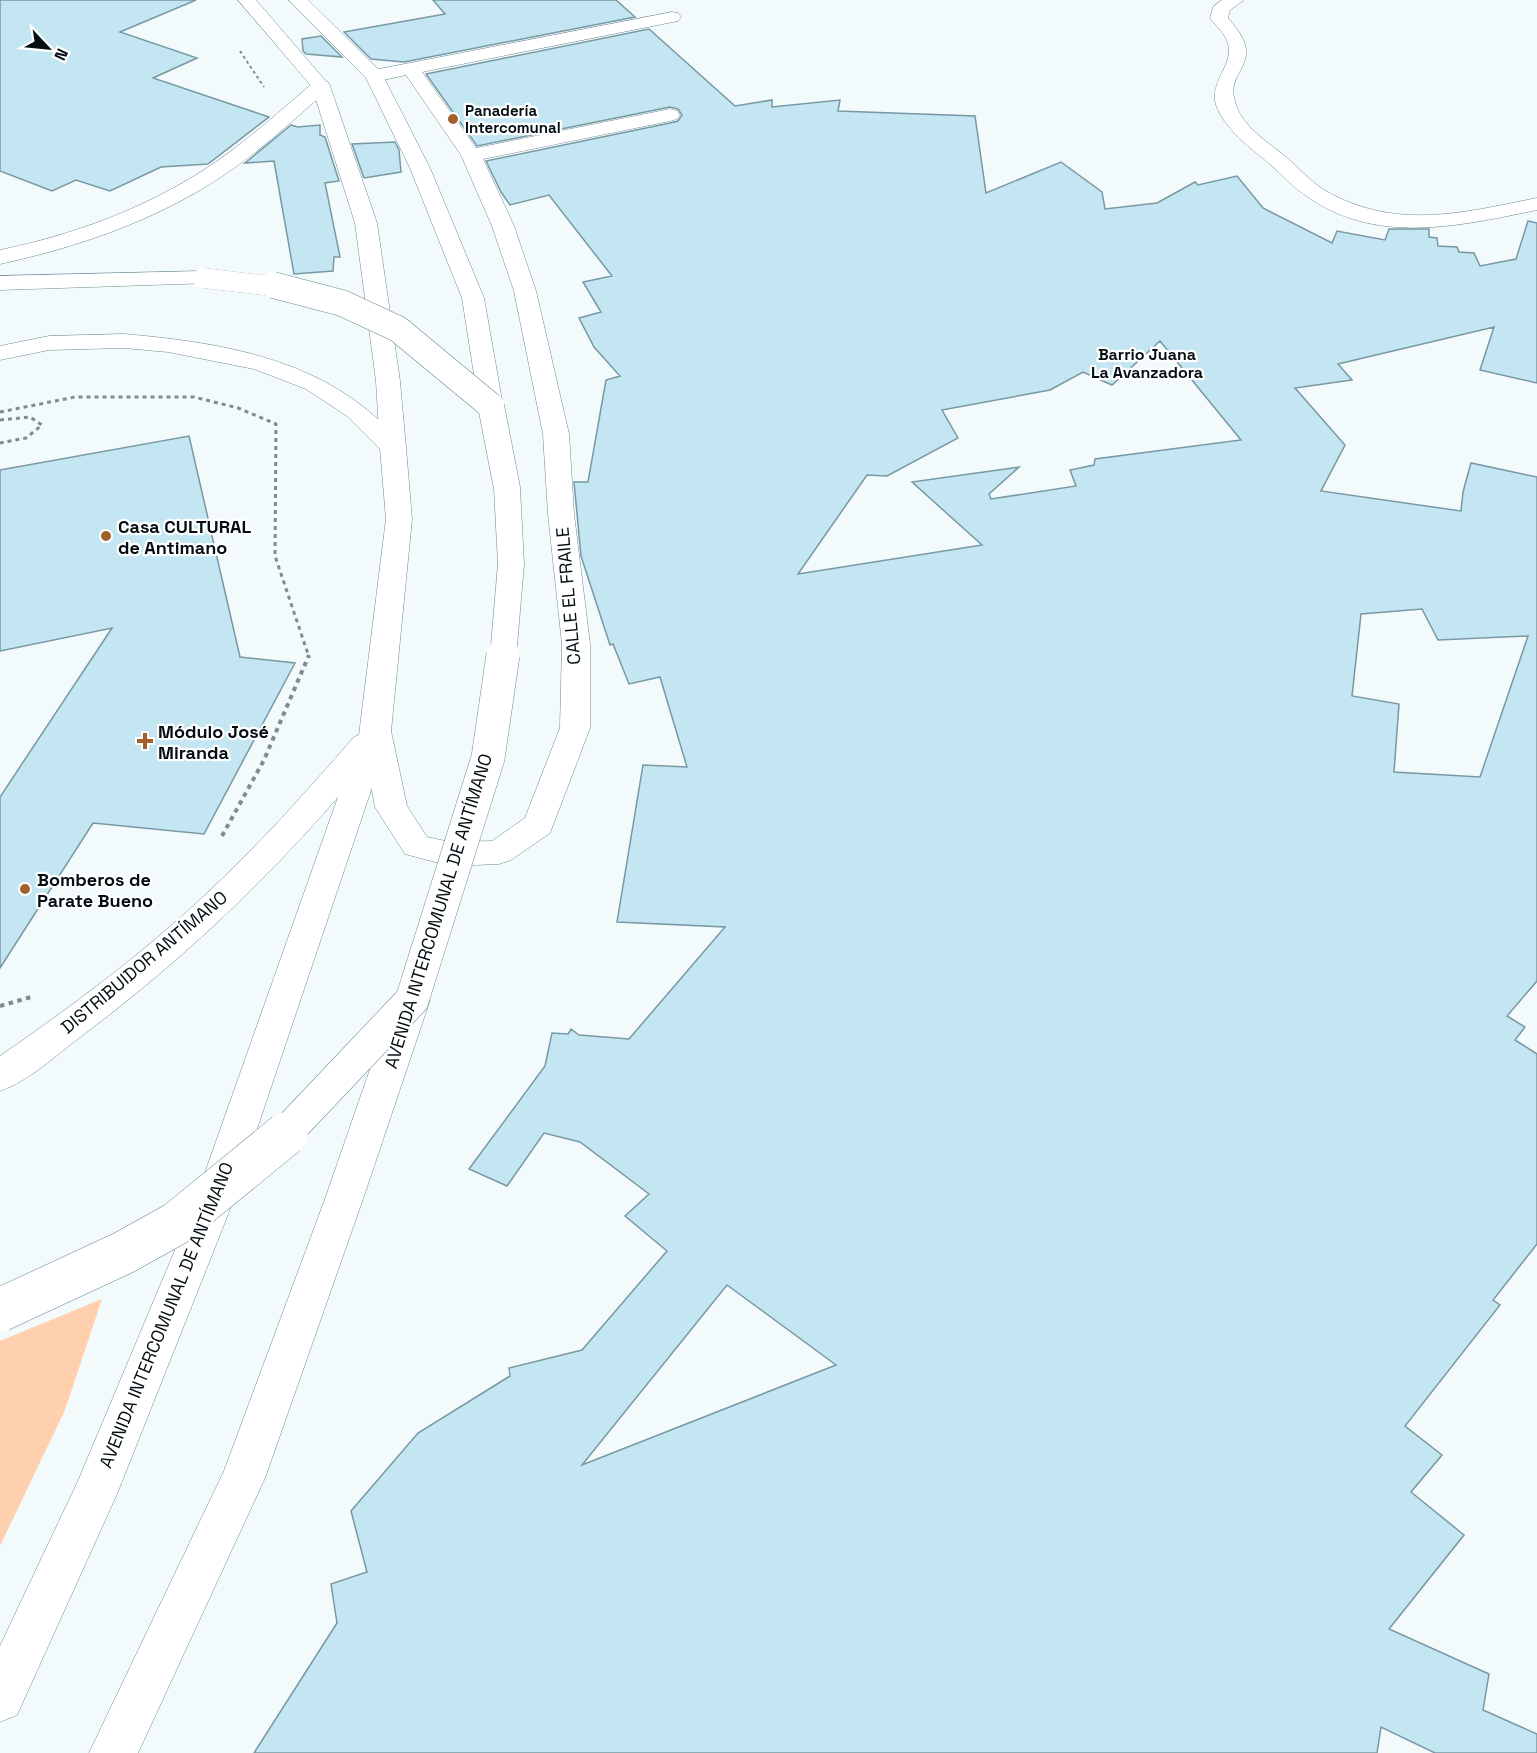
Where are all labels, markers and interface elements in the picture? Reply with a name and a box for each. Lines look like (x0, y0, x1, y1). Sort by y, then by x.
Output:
north arrow (18, 18, 78, 78)
text: N (49, 45, 73, 64)
place label: Panadería Intercomunal (465, 101, 561, 137)
marker: Panadería Intercomunal (446, 112, 460, 126)
district label: Barrio Juana La Avanzadora (1091, 344, 1203, 383)
place label: Casa CULTURAL de Antimano (118, 515, 251, 559)
street label: CALLE EL FRAILE (551, 526, 585, 666)
marker: Casa CULTURAL de Antimano (99, 529, 113, 543)
place label: Módulo José Miranda (158, 720, 269, 764)
marker: Módulo José Miranda (136, 732, 154, 750)
street label: AVENIDA INTERCOMUNAL DE ANTÍMANO (379, 751, 497, 1071)
place label: Bomberos de Parate Bueno (37, 868, 153, 912)
marker: Bomberos de Parate Bueno (18, 882, 32, 896)
street label: DISTRIBUIDOR ANTÍMANO (56, 886, 232, 1038)
street label: AVENIDA INTERCOMUNAL DE ANTÍMANO (94, 1159, 238, 1471)

